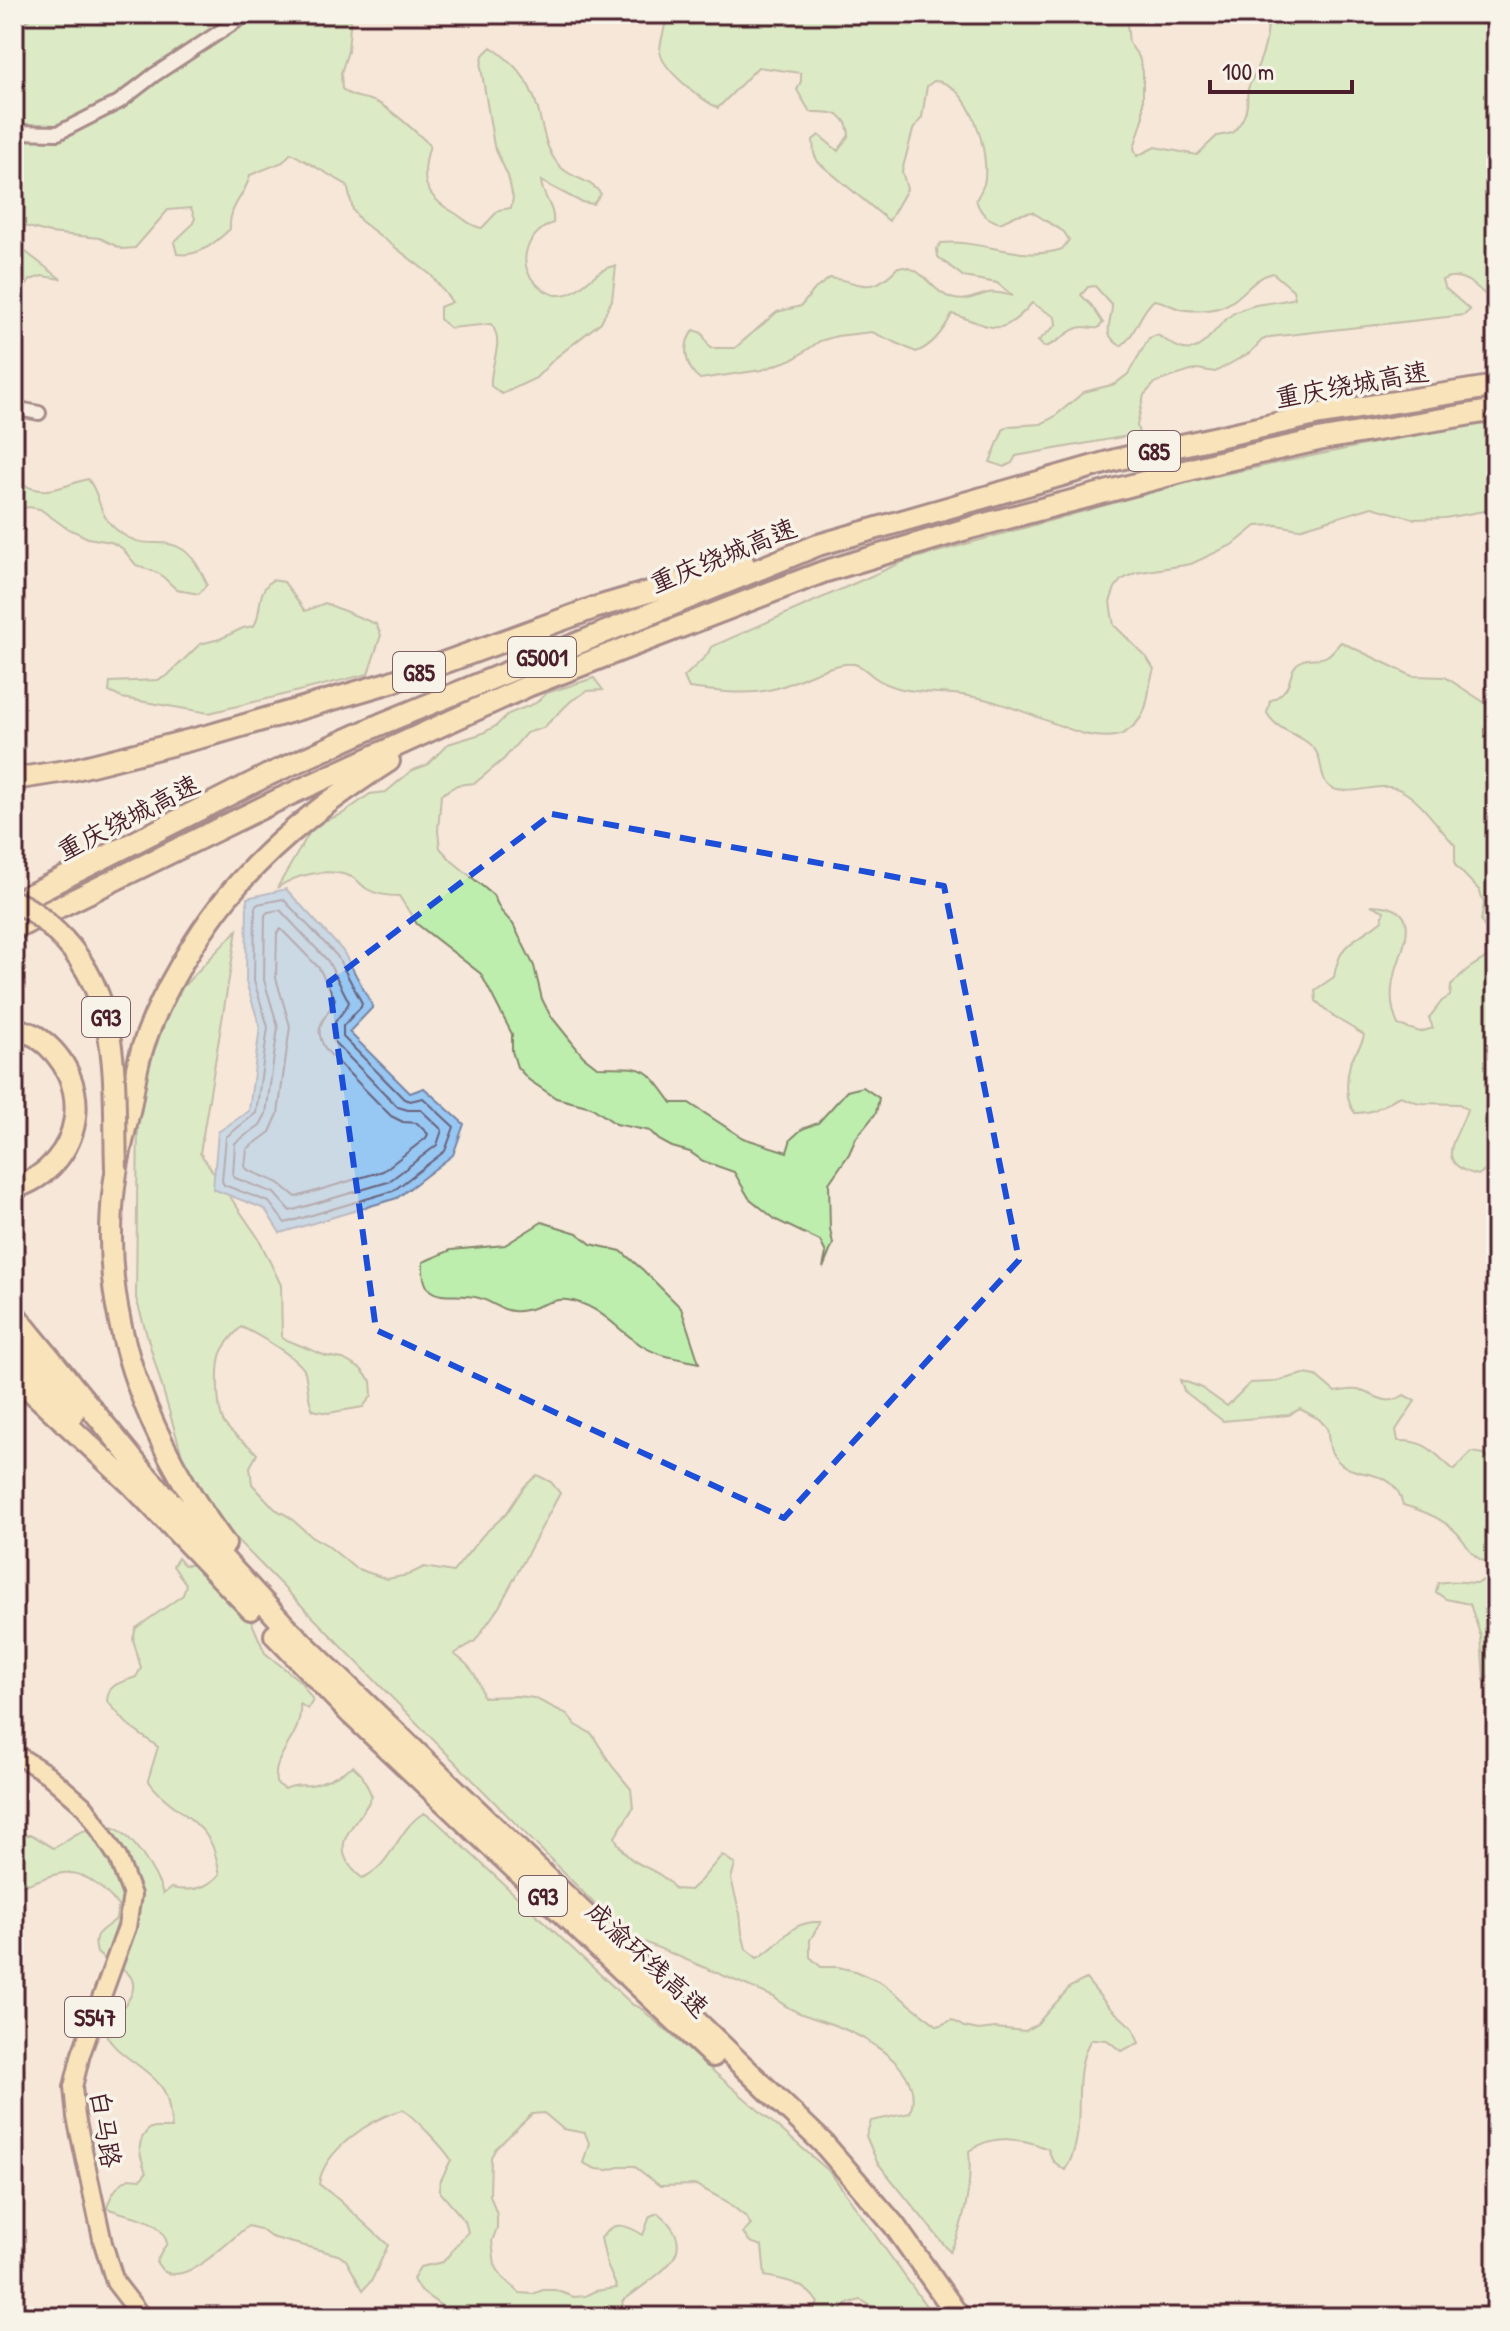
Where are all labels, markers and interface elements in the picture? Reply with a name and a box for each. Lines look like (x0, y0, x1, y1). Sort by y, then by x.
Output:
scale bar (1210, 44, 1352, 94)
text: 100 m (1222, 55, 1274, 87)
street label: 重庆绕城高速 (1272, 353, 1432, 415)
road number: G85 (1128, 431, 1180, 471)
street label: 重庆绕城高速 (644, 510, 802, 600)
road number: G5001 (508, 637, 576, 677)
road number: G85 (393, 652, 445, 692)
street label: 重庆绕城高速 (51, 766, 205, 868)
road number: G93 (82, 997, 130, 1037)
road number: G93 (519, 1876, 567, 1916)
street label: 成渝环线高速 (579, 1893, 717, 2025)
road number: S547 (65, 1997, 125, 2037)
street label: 白马路 (83, 2088, 129, 2170)

